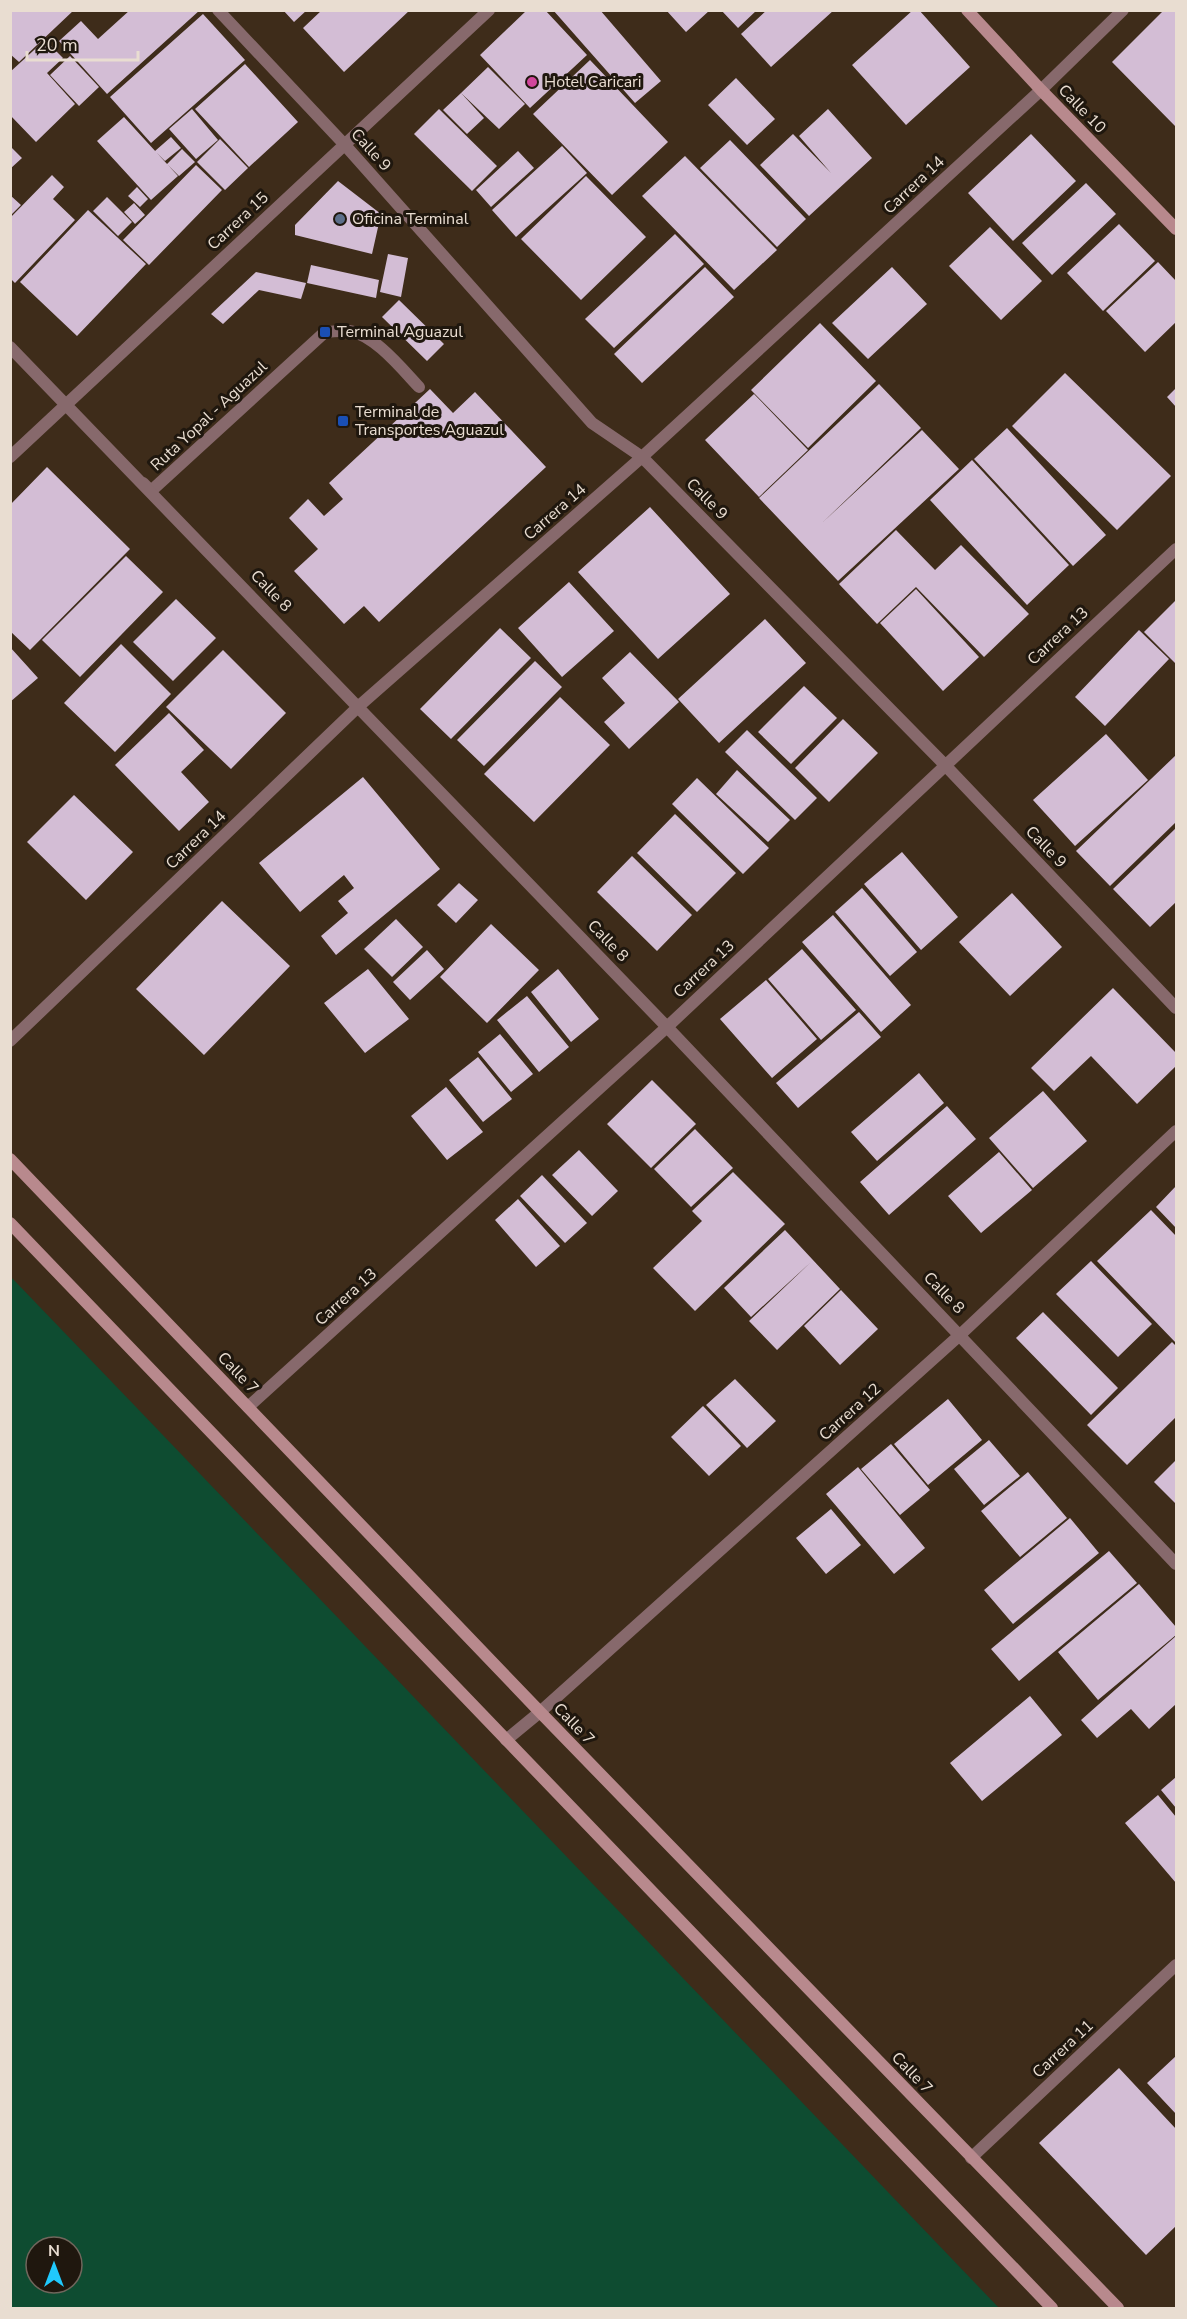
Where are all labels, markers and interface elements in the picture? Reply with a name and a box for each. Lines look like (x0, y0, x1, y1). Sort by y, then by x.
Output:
scale bar (27, 24, 138, 62)
text: 20 m (36, 33, 78, 57)
place label: Hotel Caricari (544, 71, 642, 93)
marker: Hotel Caricari (525, 75, 539, 89)
street label: Calle 10 (1053, 80, 1111, 138)
street label: Calle 9 (346, 124, 396, 176)
street label: Carrera 14 (879, 151, 950, 219)
street label: Carrera 15 (203, 187, 273, 255)
place label: Oficina Terminal (352, 208, 469, 230)
marker: Oficina Terminal (333, 212, 347, 226)
place label: Terminal Aguazul (337, 321, 463, 343)
marker: Terminal Aguazul (318, 325, 332, 339)
street label: Ruta Yopal - Aguazul (146, 356, 272, 476)
place label: Terminal de Transportes Aguazul (355, 401, 504, 441)
marker: Terminal de Transportes Aguazul (336, 414, 350, 428)
street label: Calle 9 (681, 473, 733, 525)
street label: Carrera 14 (519, 478, 591, 545)
street label: Calle 8 (246, 565, 296, 617)
street label: Carrera 13 (1023, 602, 1093, 670)
street label: Carrera 14 (161, 805, 231, 874)
street label: Calle 9 (1021, 821, 1071, 873)
street label: Calle 8 (583, 915, 633, 967)
street label: Carrera 13 (669, 935, 739, 1003)
street label: Carrera 13 (310, 1263, 382, 1331)
street label: Calle 8 (919, 1267, 969, 1319)
street label: Calle 7 (213, 1347, 263, 1399)
street label: Carrera 12 (814, 1378, 886, 1446)
street label: Calle 7 (549, 1698, 599, 1750)
street label: Carrera 11 (1028, 2015, 1098, 2083)
street label: Calle 7 (887, 2047, 937, 2099)
north arrow (24, 2235, 84, 2295)
text: N (48, 2240, 60, 2262)

